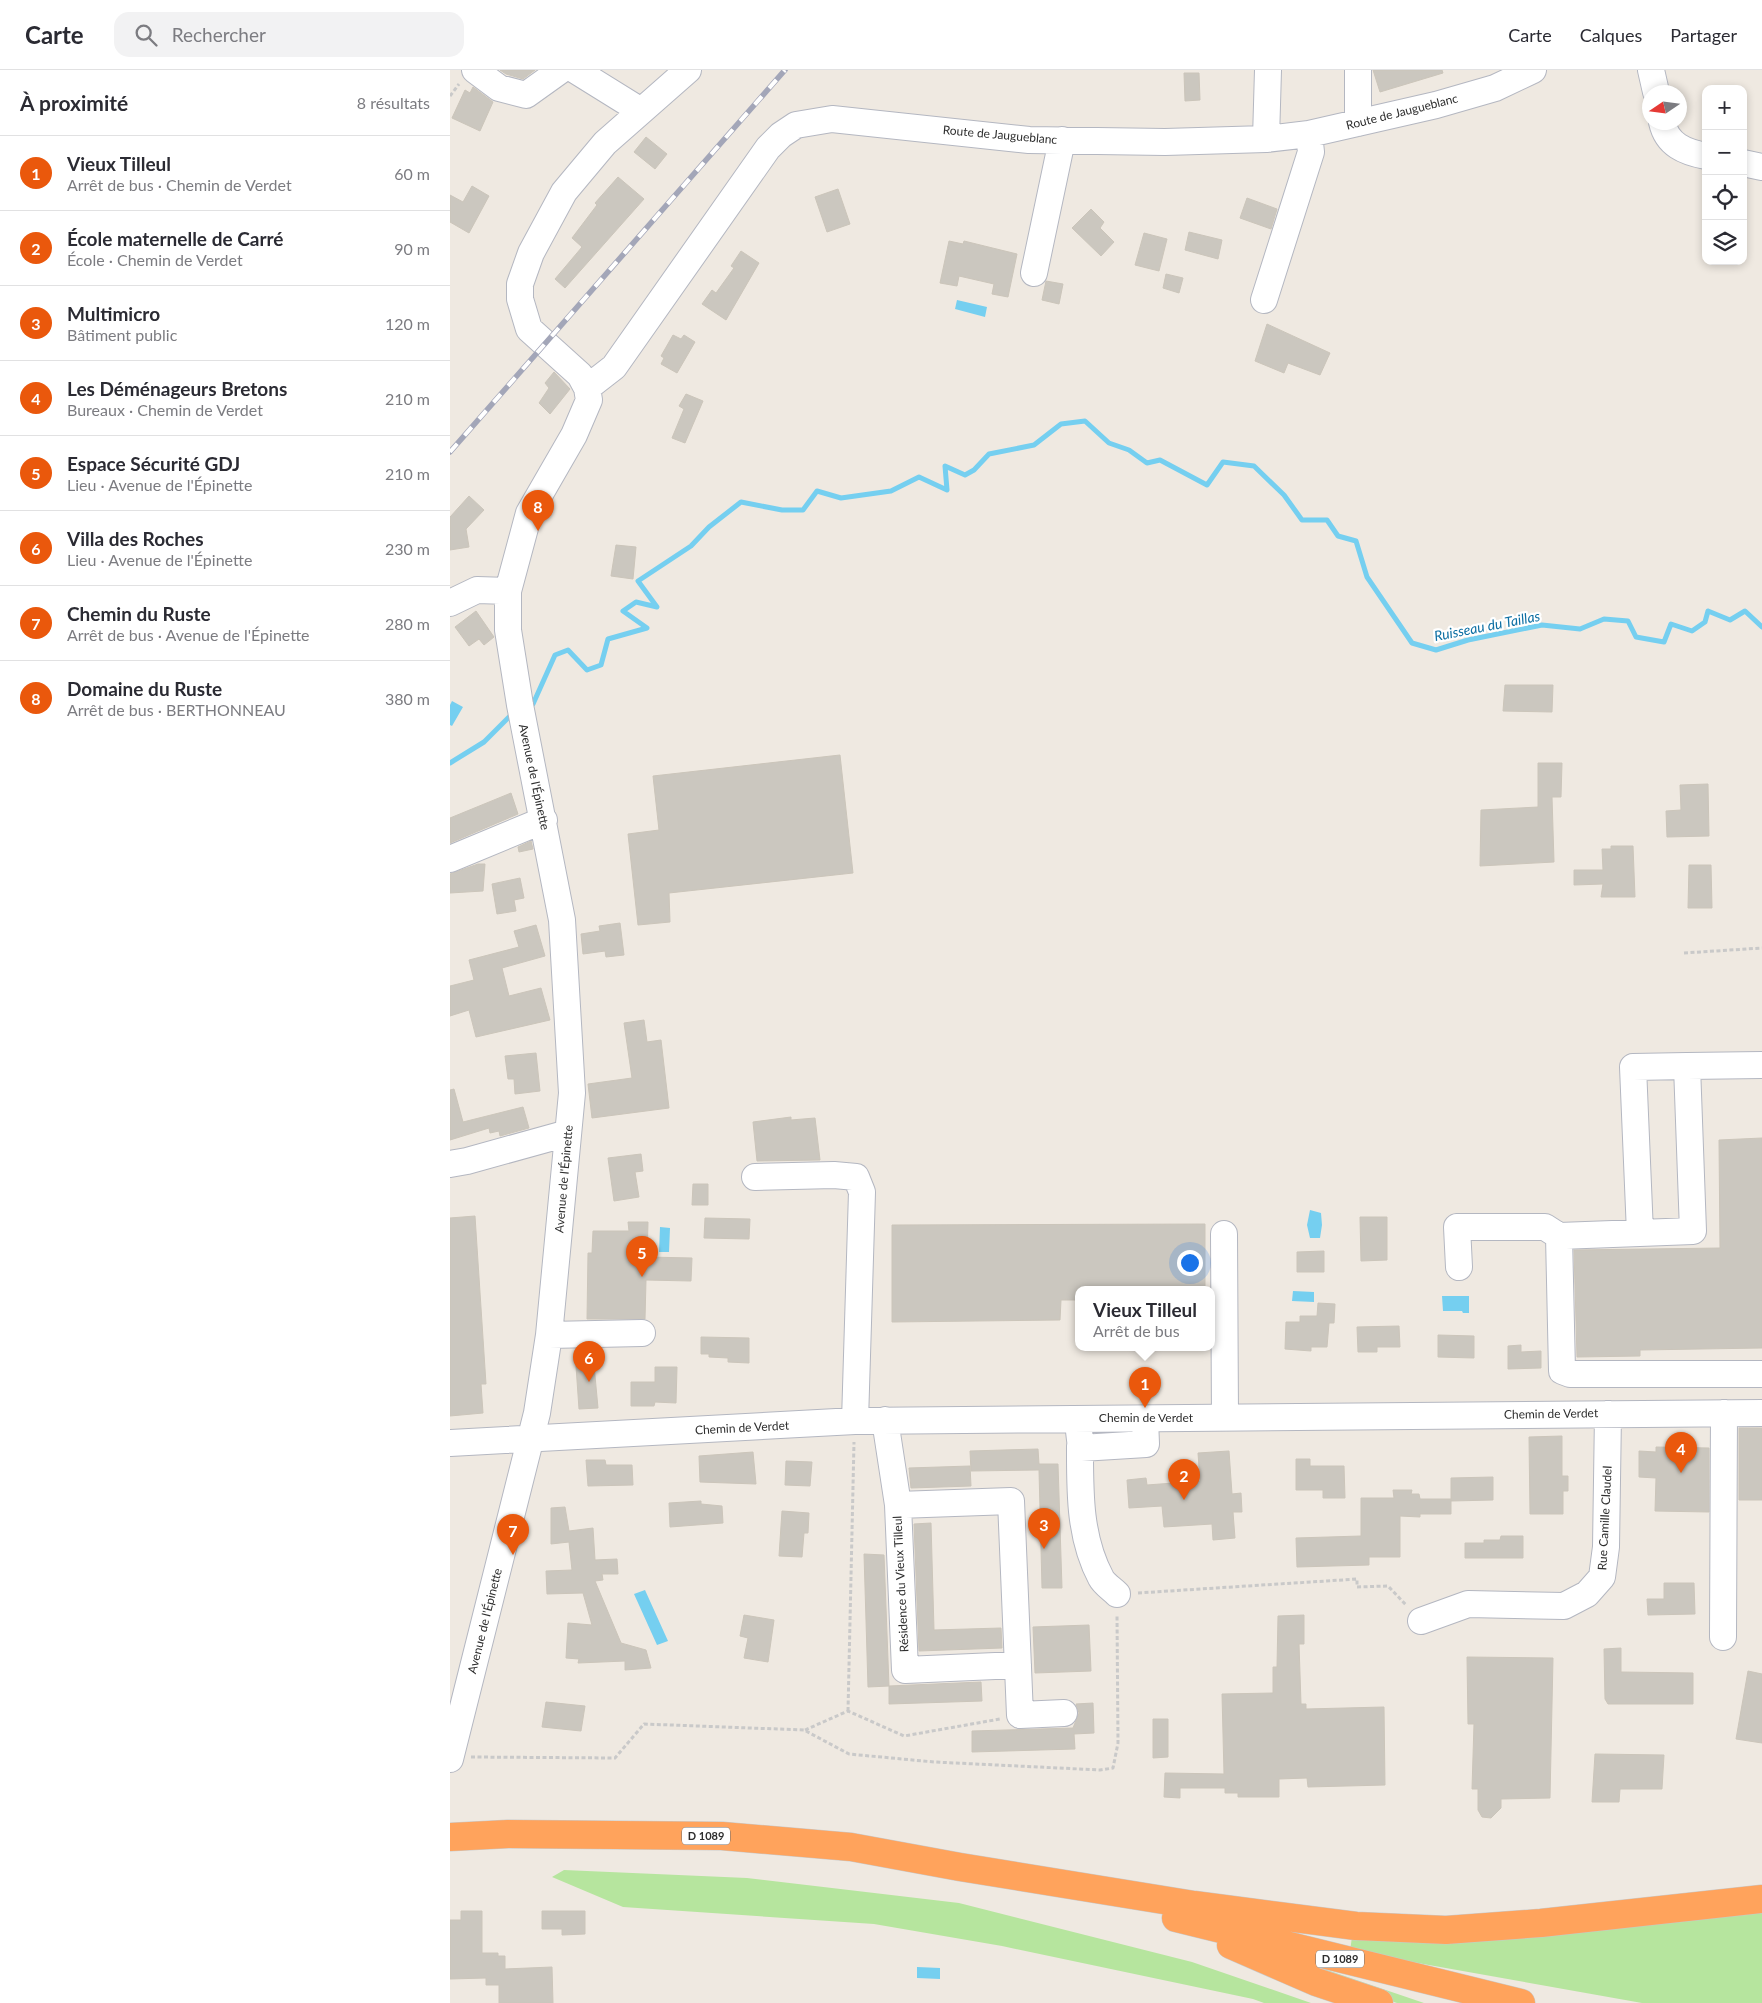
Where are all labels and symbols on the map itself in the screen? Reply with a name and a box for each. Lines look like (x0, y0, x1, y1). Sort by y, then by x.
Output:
north arrow (1642, 85, 1687, 130)
street label: Route de Jaugueblanc (1344, 90, 1460, 133)
street label: Route de Jaugueblanc (942, 122, 1058, 147)
pin: 8 (522, 490, 554, 531)
water label: Ruisseau du Taillas (1433, 607, 1542, 644)
street label: Avenue de l'Épinette (516, 722, 553, 831)
street label: Avenue de l'Épinette (551, 1124, 576, 1233)
pin: 5 (626, 1236, 658, 1277)
your location (1177, 1250, 1203, 1276)
pin: 6 (573, 1341, 605, 1382)
pin: 1 (1129, 1367, 1161, 1408)
street label: Chemin de Verdet (1504, 1405, 1599, 1422)
street label: Chemin de Verdet (1099, 1410, 1194, 1425)
street label: Chemin de Verdet (695, 1418, 790, 1437)
pin: 4 (1665, 1432, 1697, 1473)
pin: 2 (1168, 1459, 1200, 1500)
street label: Rue Camille Claudel (1594, 1465, 1615, 1571)
pin: 3 (1028, 1508, 1060, 1549)
pin: 7 (497, 1514, 529, 1555)
street label: Résidence du Vieux Tilleul (889, 1515, 912, 1653)
street label: Avenue de l'Épinette (464, 1567, 505, 1675)
road number: D 1089 (682, 1828, 730, 1844)
road number: D 1089 (1316, 1950, 1364, 1968)

